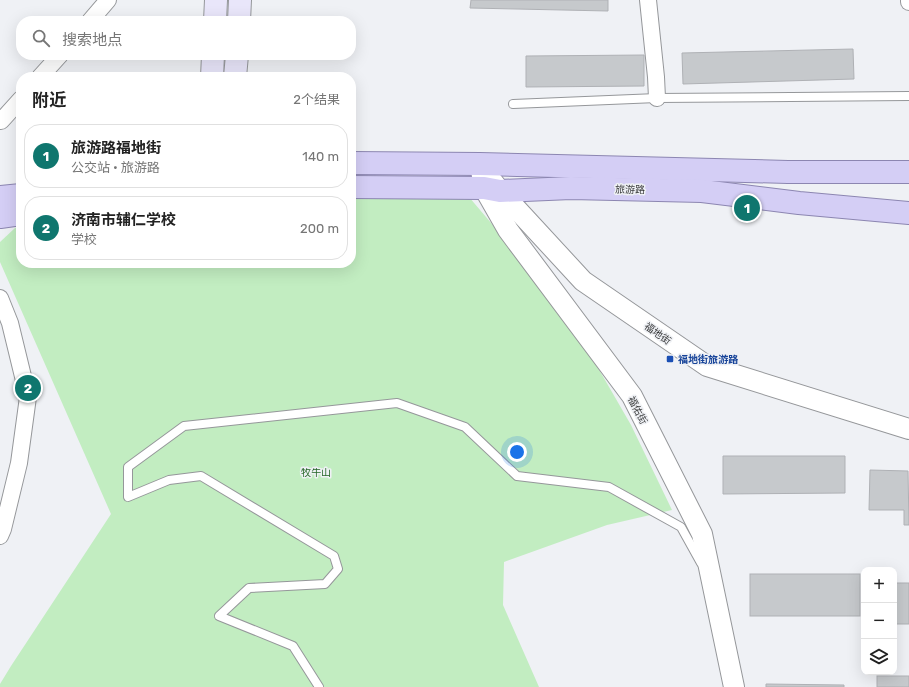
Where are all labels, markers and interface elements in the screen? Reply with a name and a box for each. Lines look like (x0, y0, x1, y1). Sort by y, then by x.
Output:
search box (16, 16, 356, 60)
icon: search (30, 27, 52, 49)
text: 搜索地点 (62, 31, 122, 49)
text: 附近 (32, 90, 66, 110)
text: 2个结果 (293, 92, 340, 107)
text: 旅游路福地街 (71, 139, 161, 157)
text: 1 (43, 149, 49, 164)
text: 140 m (302, 149, 339, 164)
text: 公交站 · 旅游路 (71, 160, 160, 175)
street label: 旅游路 (615, 184, 645, 196)
pin: 1 (734, 193, 760, 223)
text: 济南市辅仁学校 (71, 211, 176, 229)
text: 2 (42, 221, 50, 236)
text: 200 m (300, 221, 339, 236)
text: 学校 (71, 232, 97, 247)
street label: 福地街 (642, 320, 673, 347)
marker: 福地街旅游路 (665, 354, 675, 364)
place label: 福地街旅游路 (678, 354, 739, 366)
pin: 2 (15, 373, 41, 403)
street label: 福佑街 (625, 394, 649, 427)
your location (507, 442, 527, 462)
park label: 牧牛山 (301, 467, 331, 479)
map controls (861, 567, 897, 675)
button: + (861, 567, 897, 603)
button: − (861, 603, 897, 639)
button: layers (861, 639, 897, 675)

